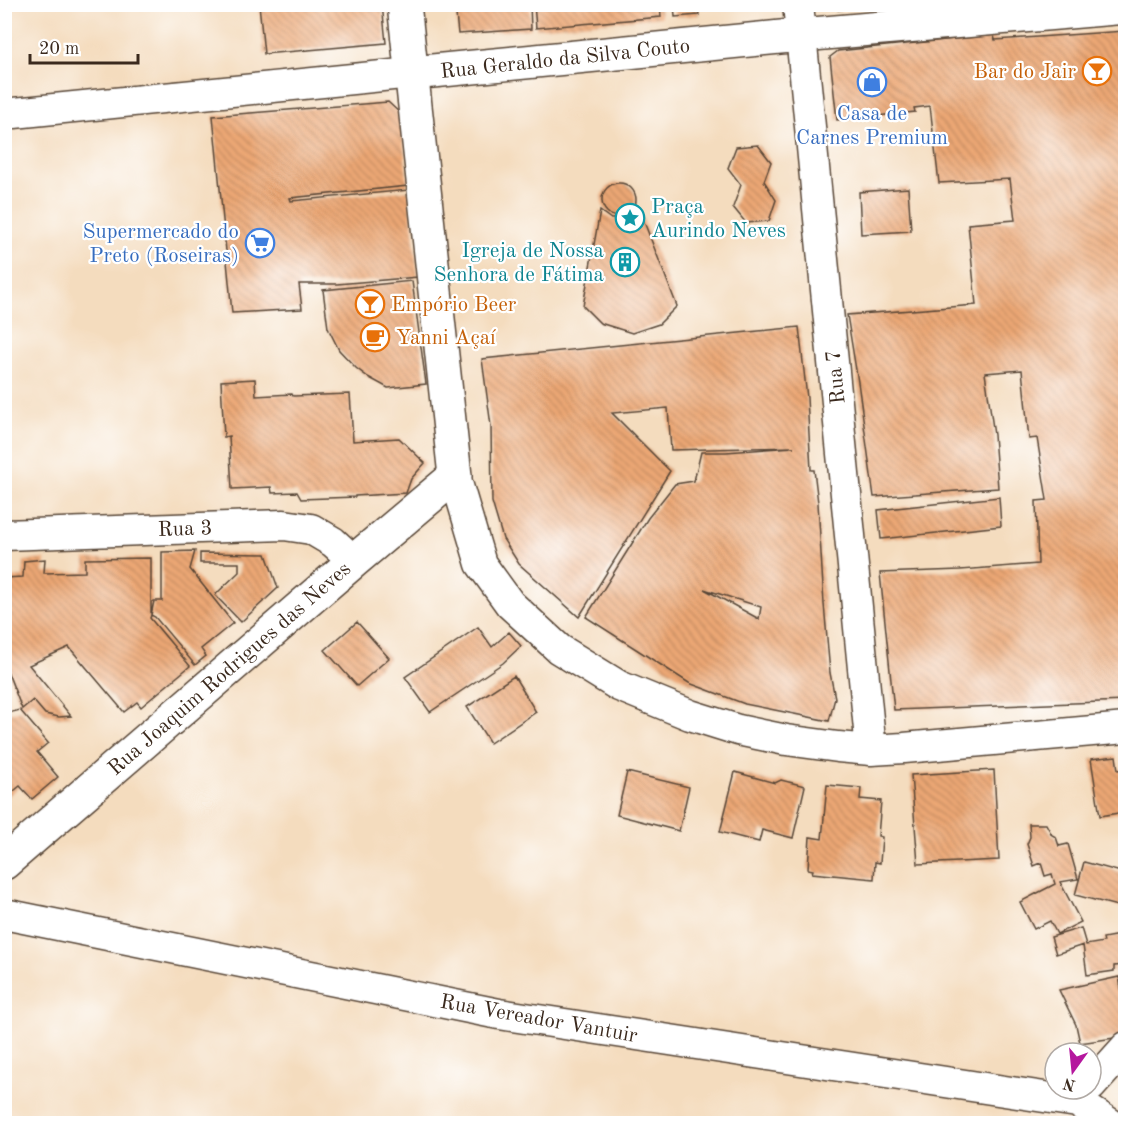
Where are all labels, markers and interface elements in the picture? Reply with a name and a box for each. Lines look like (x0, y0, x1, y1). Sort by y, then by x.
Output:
scale bar (30, 27, 138, 65)
street label: Rua Geraldo da Silva Couto (439, 36, 691, 83)
text: 20 m (39, 40, 79, 58)
bar icon: Bar do Jair (1081, 55, 1113, 87)
place label: Bar do Jair (973, 62, 1076, 83)
shop icon: Casa de Carnes Premium (856, 66, 888, 98)
place label: Casa de Carnes Premium (796, 104, 948, 149)
place label: Praça Aurindo Neves (651, 197, 786, 242)
place icon: Praça Aurindo Neves (614, 202, 646, 234)
place label: Supermercado do Preto (Roseiras) (83, 222, 239, 267)
supermarket icon: Supermercado do Preto (Roseiras) (244, 227, 276, 259)
place label: Igreja de Nossa Senhora de Fátima (433, 241, 604, 286)
building icon: Igreja de Nossa Senhora de Fátima (609, 246, 641, 278)
bar icon: Empório Beer (354, 288, 386, 320)
place label: Empório Beer (391, 295, 517, 316)
cafe icon: Yanni Açaí (359, 321, 391, 353)
place label: Yanni Açaí (396, 328, 496, 349)
street label: Rua 7 (823, 349, 850, 405)
street label: Rua 3 (157, 518, 213, 541)
street label: Rua Joaquim Rodrigues das Neves (105, 558, 355, 780)
street label: Rua Vereador Vantuir (438, 992, 639, 1047)
north arrow (1043, 1041, 1103, 1101)
text: N (1061, 1074, 1078, 1093)

